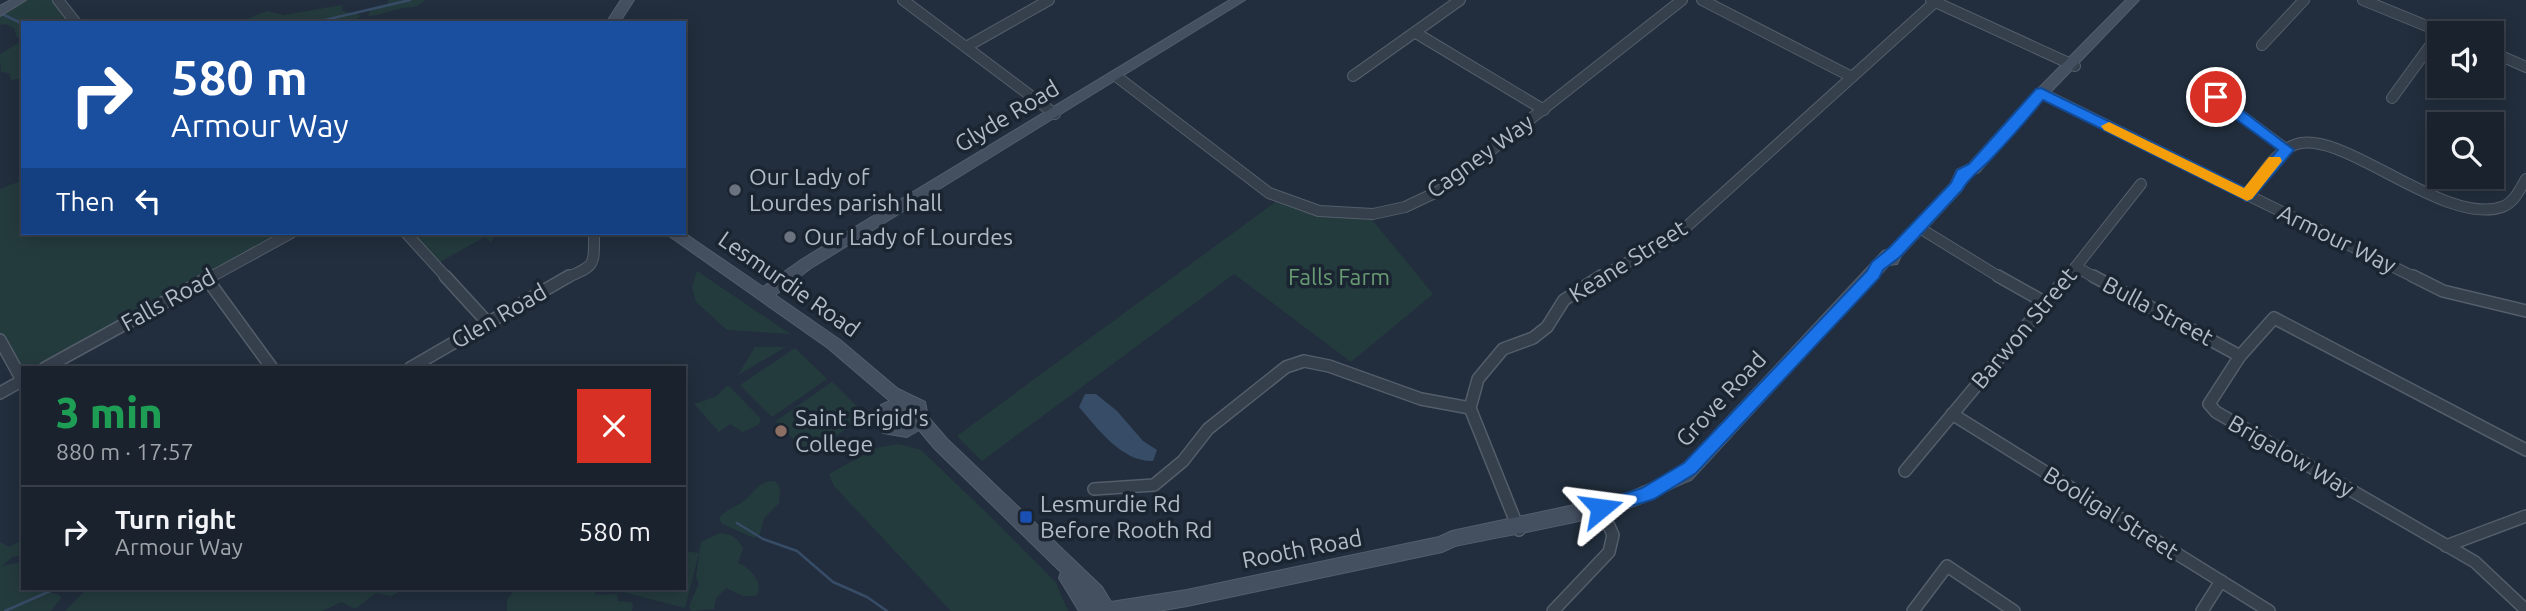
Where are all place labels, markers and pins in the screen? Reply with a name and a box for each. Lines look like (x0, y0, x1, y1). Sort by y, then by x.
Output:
pin (2186, 67, 2246, 127)
place label: Our Lady of Lourdes parish hall (749, 164, 942, 215)
marker: Our Lady of Lourdes parish hall (727, 182, 743, 198)
place label: Our Lady of Lourdes (804, 224, 1013, 249)
marker: Our Lady of Lourdes (782, 229, 798, 245)
place label: Saint Brigid's College (795, 405, 929, 456)
marker: Saint Brigid's College (773, 423, 789, 439)
place label: Lesmurdie Rd Before Rooth Rd (1040, 491, 1213, 542)
marker: Lesmurdie Rd Before Rooth Rd (1018, 509, 1034, 525)

